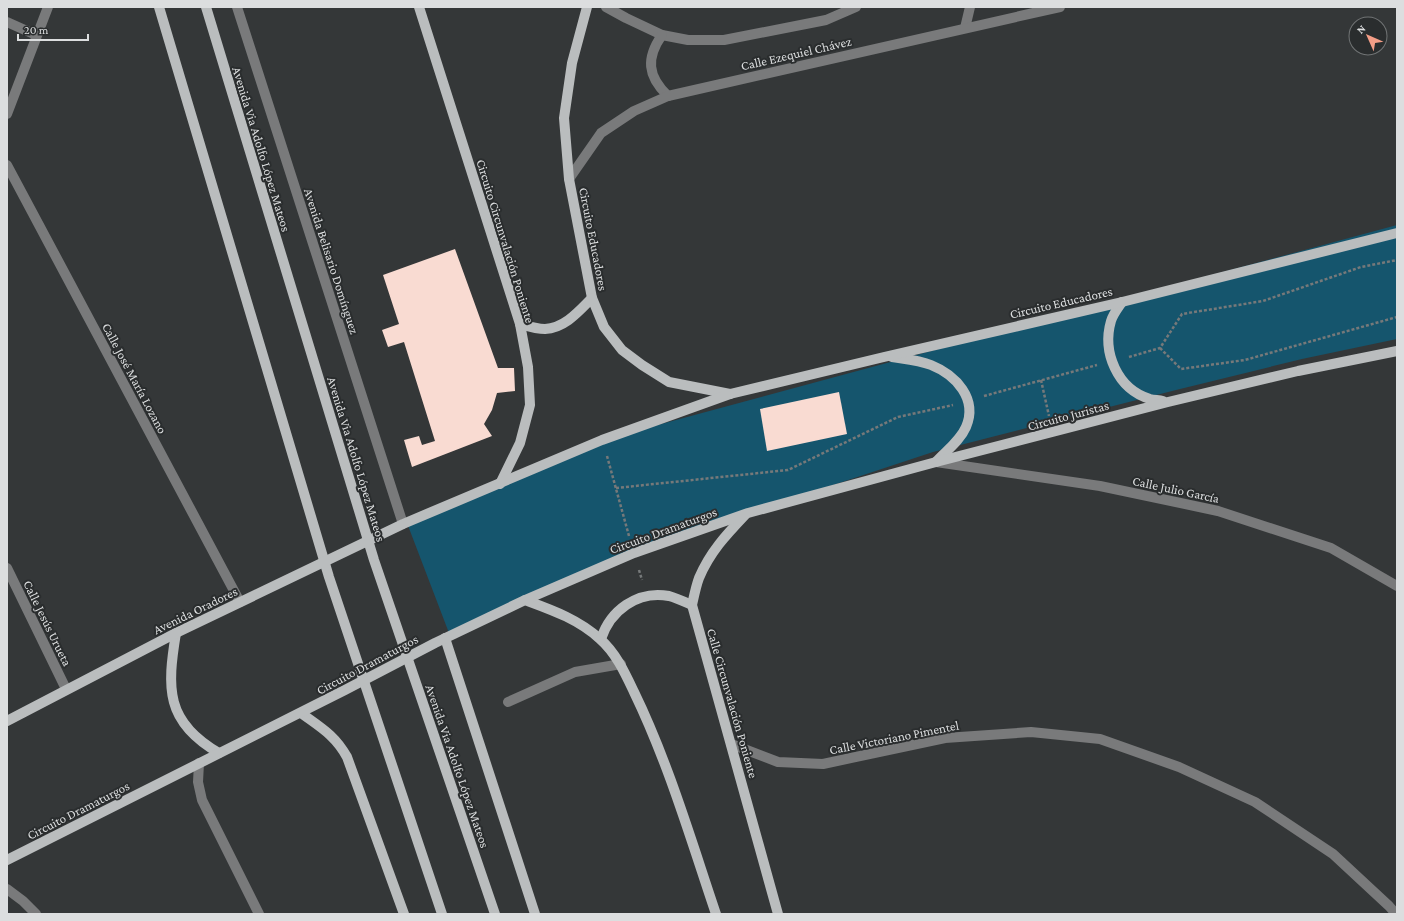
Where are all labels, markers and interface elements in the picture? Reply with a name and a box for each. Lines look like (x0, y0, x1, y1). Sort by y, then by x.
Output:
scale bar (18, 16, 88, 42)
north arrow (1348, 16, 1388, 56)
text: N (1354, 22, 1368, 36)
text: 20 m (24, 23, 49, 37)
street label: Calle Ezequiel Chávez (739, 33, 853, 73)
street label: Avenida Via Adolfo López Mateos (229, 65, 294, 234)
street label: Circuito Circunvalación Poniente (473, 157, 538, 325)
street label: Avenida Belisario Domínguez (301, 186, 362, 336)
street label: Circuito Educadores (576, 186, 611, 292)
street label: Circuito Educadores (1008, 283, 1114, 322)
street label: Calle José María Lozano (99, 320, 170, 436)
street label: Avenida Via Adolfo López Mateos (324, 375, 389, 544)
street label: Circuito Juristas (1026, 397, 1110, 434)
street label: Calle Julio García (1131, 473, 1221, 506)
street label: Circuito Dramaturgos (607, 504, 719, 557)
street label: Calle Jesús Urueta (20, 578, 75, 669)
street label: Avenida Oradores (151, 584, 240, 637)
street label: Calle Circunvalación Poniente (704, 627, 761, 780)
street label: Circuito Dramaturgos (314, 631, 421, 698)
street label: Avenida Via Adolfo López Mateos (422, 682, 493, 850)
street label: Calle Victoriano Pimentel (828, 717, 961, 757)
street label: Circuito Dramaturgos (24, 778, 132, 843)

